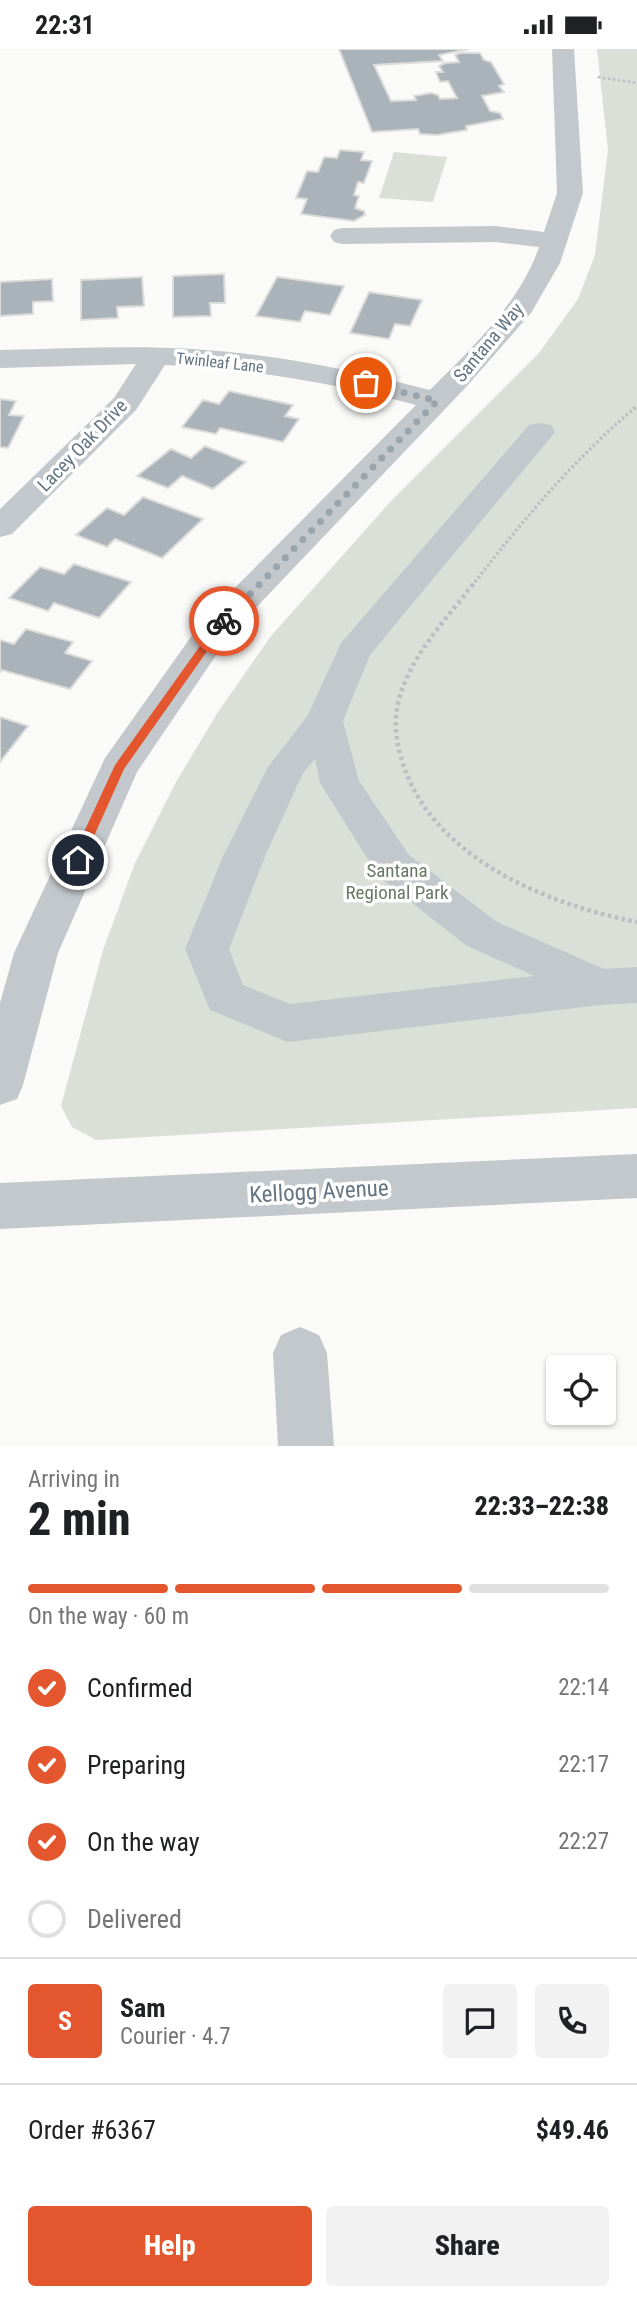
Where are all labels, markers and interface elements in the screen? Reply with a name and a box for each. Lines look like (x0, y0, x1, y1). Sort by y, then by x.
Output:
text: 22:31 (35, 10, 95, 40)
street label: Santana Way (449, 298, 528, 387)
street label: Twinleaf Lane (175, 348, 265, 377)
pin (336, 353, 396, 413)
icon: bag (347, 364, 385, 402)
street label: Lacey Oak Drive (33, 394, 132, 496)
courier (189, 586, 259, 656)
icon: bike (205, 602, 243, 640)
pin (48, 830, 108, 890)
icon: home (59, 841, 97, 879)
park label: Santana Regional Park (345, 859, 449, 904)
street label: Kellogg Avenue (249, 1174, 389, 1209)
map controls (546, 1355, 616, 1425)
button: locate (546, 1355, 616, 1425)
text: Arriving in (28, 1466, 120, 1493)
text: 22:33–22:38 (475, 1491, 609, 1521)
text: 2 min (28, 1492, 131, 1546)
text: On the way · 60 m (28, 1603, 189, 1630)
icon: check (28, 1669, 66, 1707)
text: Confirmed (87, 1673, 193, 1703)
text: 22:14 (558, 1674, 609, 1701)
icon: check (28, 1746, 66, 1784)
text: Preparing (87, 1750, 186, 1780)
text: 22:17 (558, 1751, 609, 1778)
icon: check (28, 1823, 66, 1861)
text: On the way (87, 1827, 200, 1857)
text: 22:27 (558, 1828, 609, 1855)
text: Delivered (87, 1904, 182, 1934)
button: chat (443, 1984, 517, 2058)
button: phone (535, 1984, 609, 2058)
text: Sam (120, 1993, 166, 2023)
text: S (58, 2006, 72, 2036)
text: Courier · 4.7 (120, 2023, 231, 2050)
text: Order #6367 (28, 2115, 156, 2145)
text: $49.46 (536, 2115, 609, 2145)
button: Help (28, 2206, 312, 2286)
button: Share (326, 2206, 609, 2286)

